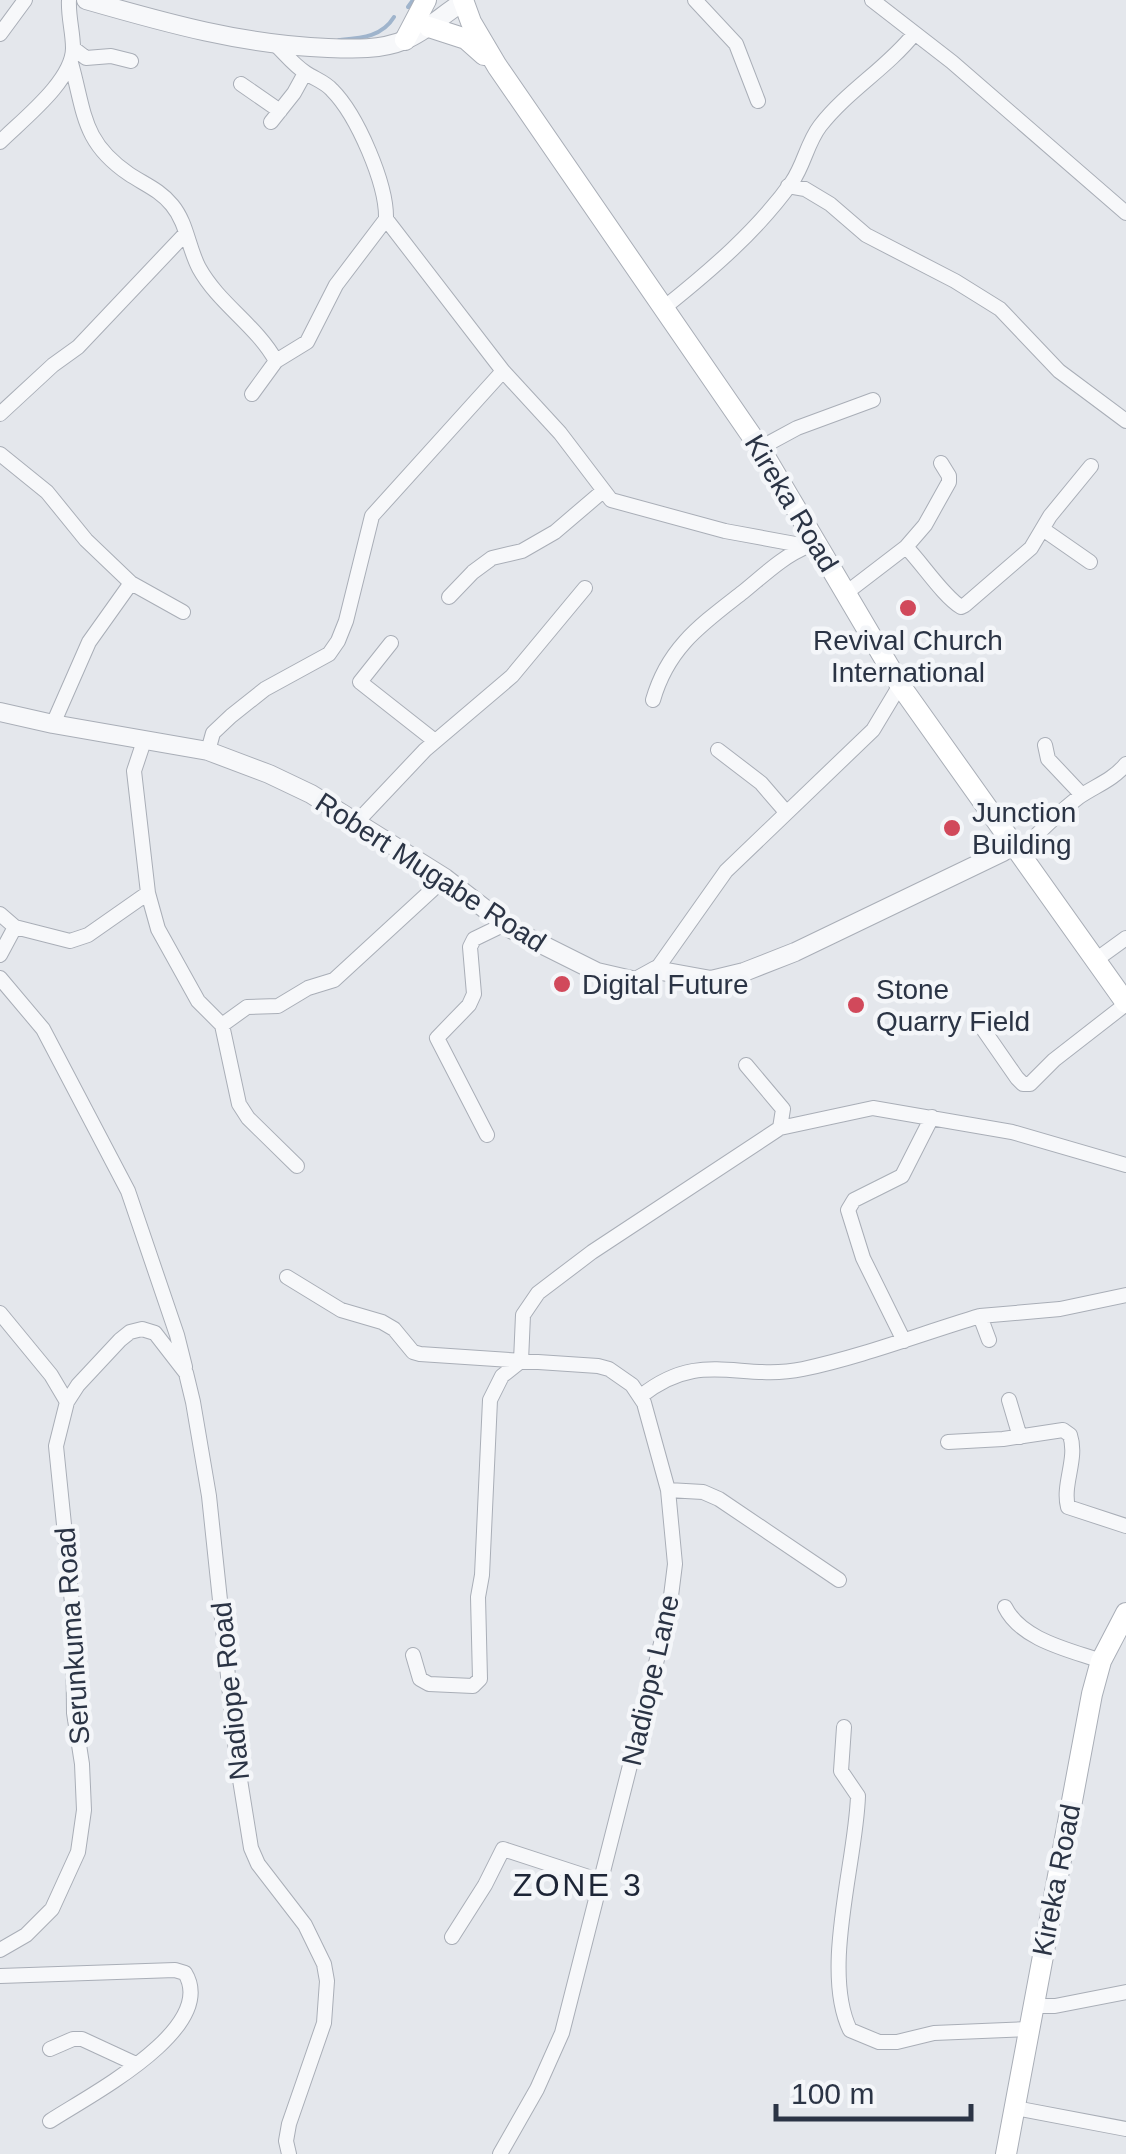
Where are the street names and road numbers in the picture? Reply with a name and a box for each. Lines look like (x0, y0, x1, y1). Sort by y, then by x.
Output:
street label: Kireka Road (739, 429, 845, 577)
street label: Robert Mugabe Road (310, 787, 551, 958)
street label: Serunkuma Road (49, 1526, 96, 1746)
street label: Nadiope Lane (616, 1592, 685, 1769)
street label: Nadiope Road (206, 1600, 255, 1782)
street label: Kireka Road (1027, 1802, 1086, 1959)

